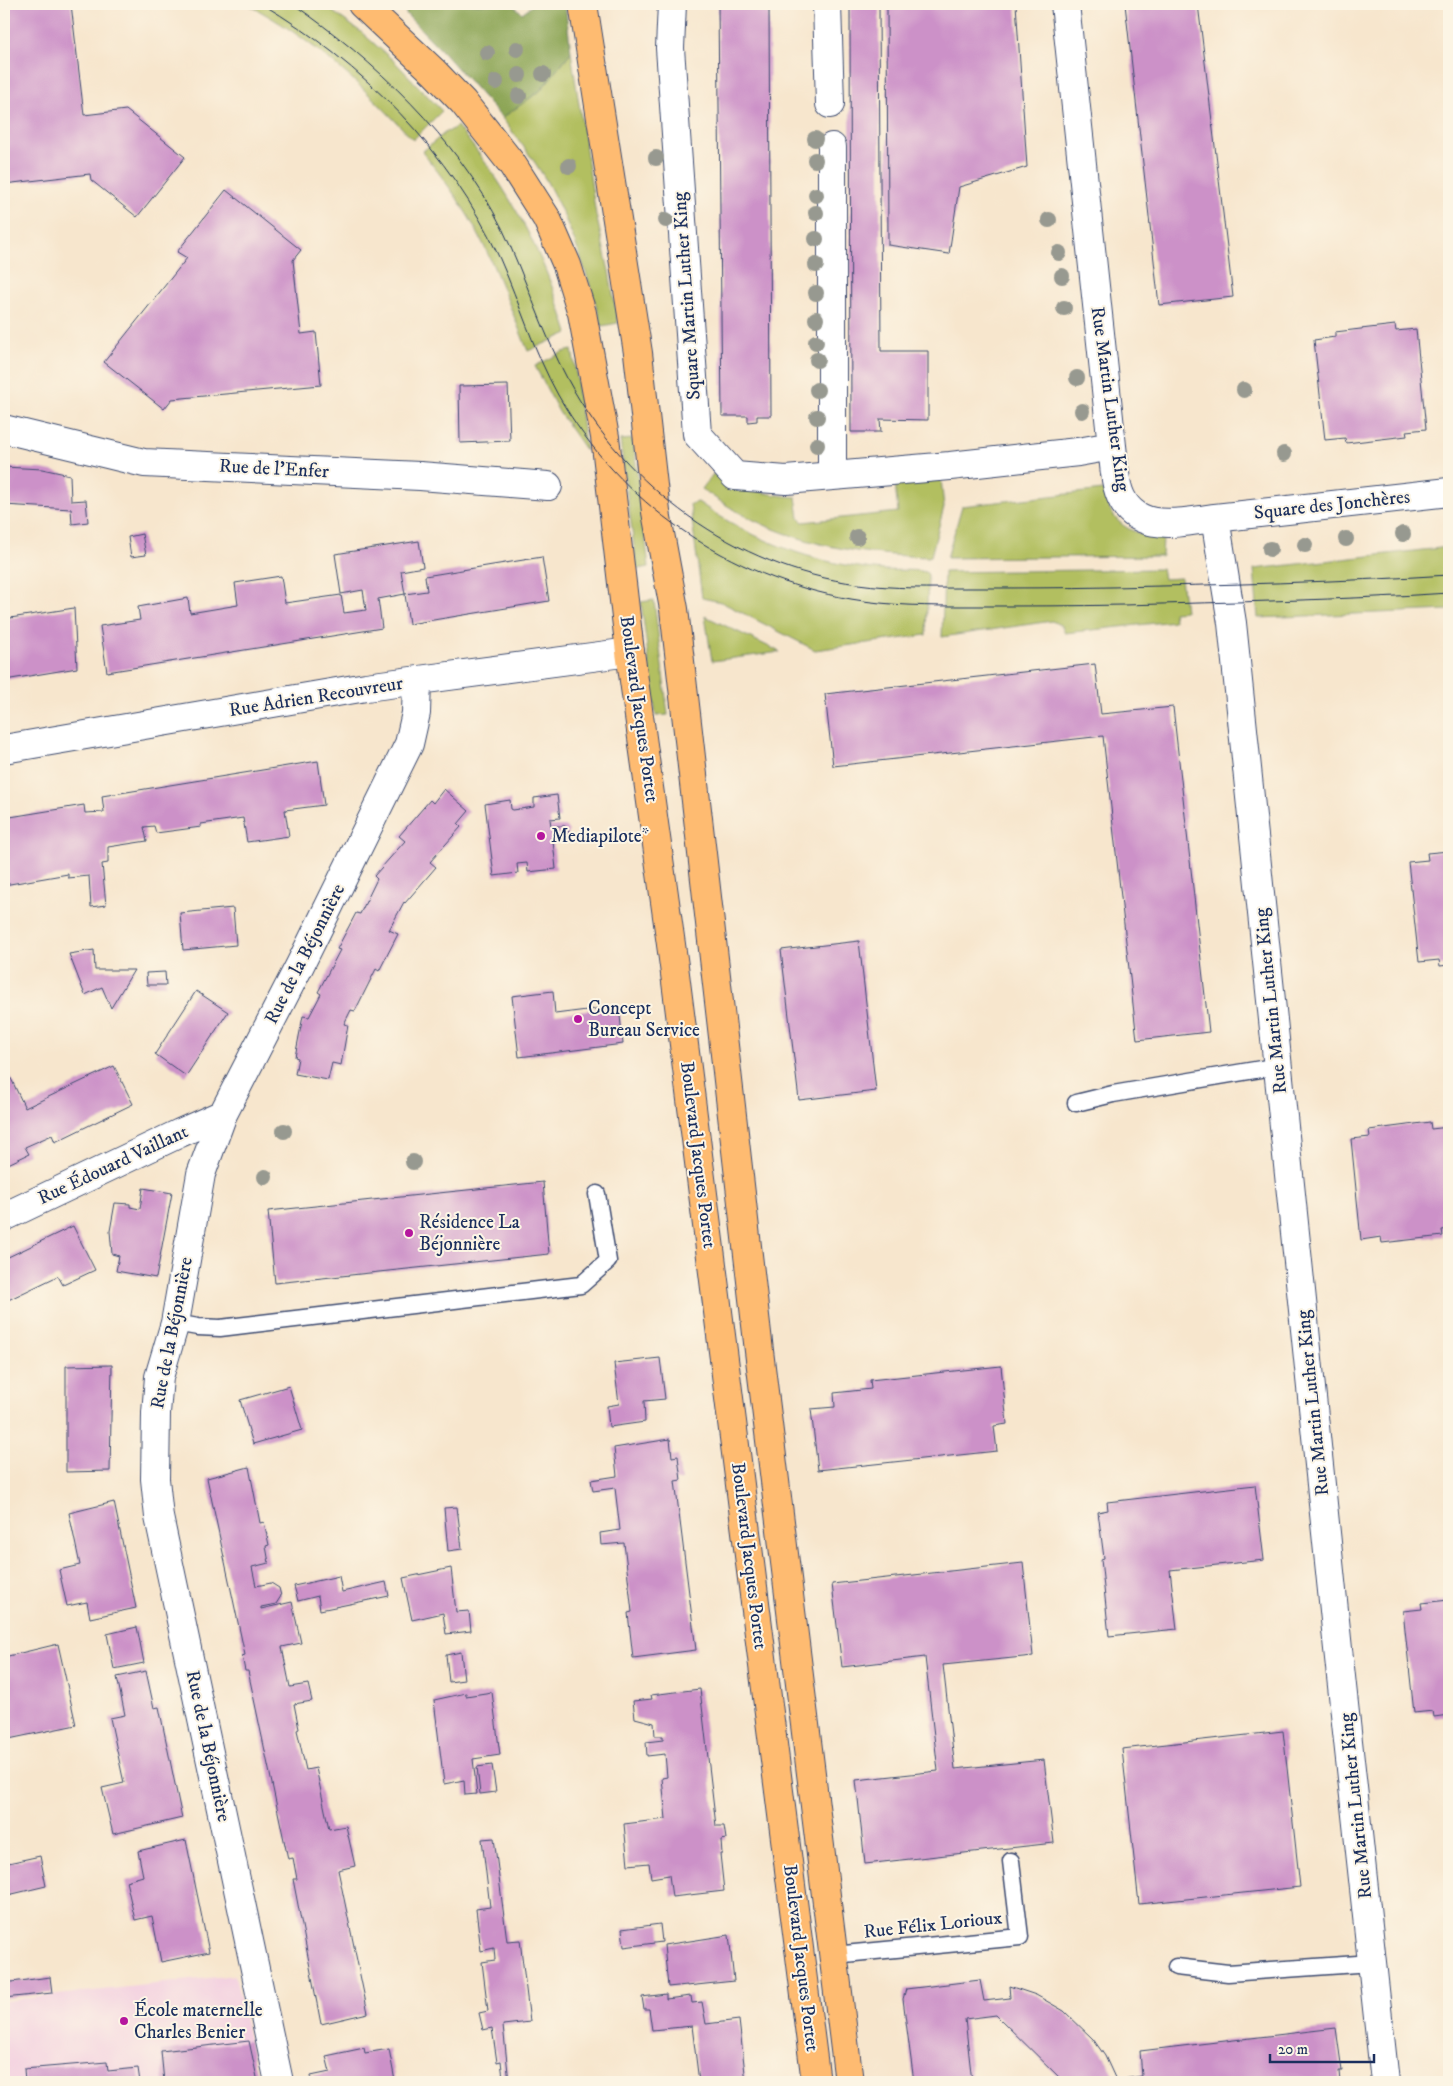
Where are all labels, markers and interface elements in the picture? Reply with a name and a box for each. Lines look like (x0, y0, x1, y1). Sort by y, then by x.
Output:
street label: Square Martin Luther King (668, 190, 707, 401)
street label: Rue Martin Luther King (1086, 305, 1134, 494)
street label: Rue de l'Enfer (218, 455, 330, 483)
street label: Square des Jonchères (1253, 485, 1411, 526)
street label: Boulevard Jacques Portet (614, 614, 663, 804)
street label: Rue Adrien Recouvreur (227, 672, 405, 722)
place label: Mediapilote* (551, 825, 649, 848)
marker: Mediapilote* (535, 830, 547, 842)
street label: Rue de la Béjonnière (260, 880, 350, 1028)
street label: Rue Martin Luther King (1250, 906, 1292, 1095)
place label: Concept Bureau Service (588, 997, 700, 1042)
marker: Concept Bureau Service (572, 1013, 584, 1025)
street label: Boulevard Jacques Portet (674, 1060, 721, 1250)
street label: Rue Édouard Vaillant (34, 1119, 192, 1210)
place label: Résidence La Béjonnière (419, 1211, 520, 1256)
marker: Résidence La Béjonnière (403, 1227, 415, 1239)
street label: Rue de la Béjonnière (146, 1255, 198, 1411)
street label: Rue Martin Luther King (1292, 1308, 1334, 1497)
street label: Boulevard Jacques Portet (725, 1461, 772, 1651)
street label: Rue de la Béjonnière (181, 1668, 235, 1824)
street label: Rue Martin Luther King (1335, 1711, 1377, 1900)
street label: Boulevard Jacques Portet (777, 1863, 824, 2053)
street label: Rue Félix Lorioux (862, 1906, 1004, 1944)
place label: École maternelle Charles Benier (134, 1998, 263, 2044)
marker: École maternelle Charles Benier (118, 2015, 130, 2027)
scale bar (1270, 2031, 1374, 2063)
text: 20 m (1278, 2040, 1308, 2059)

